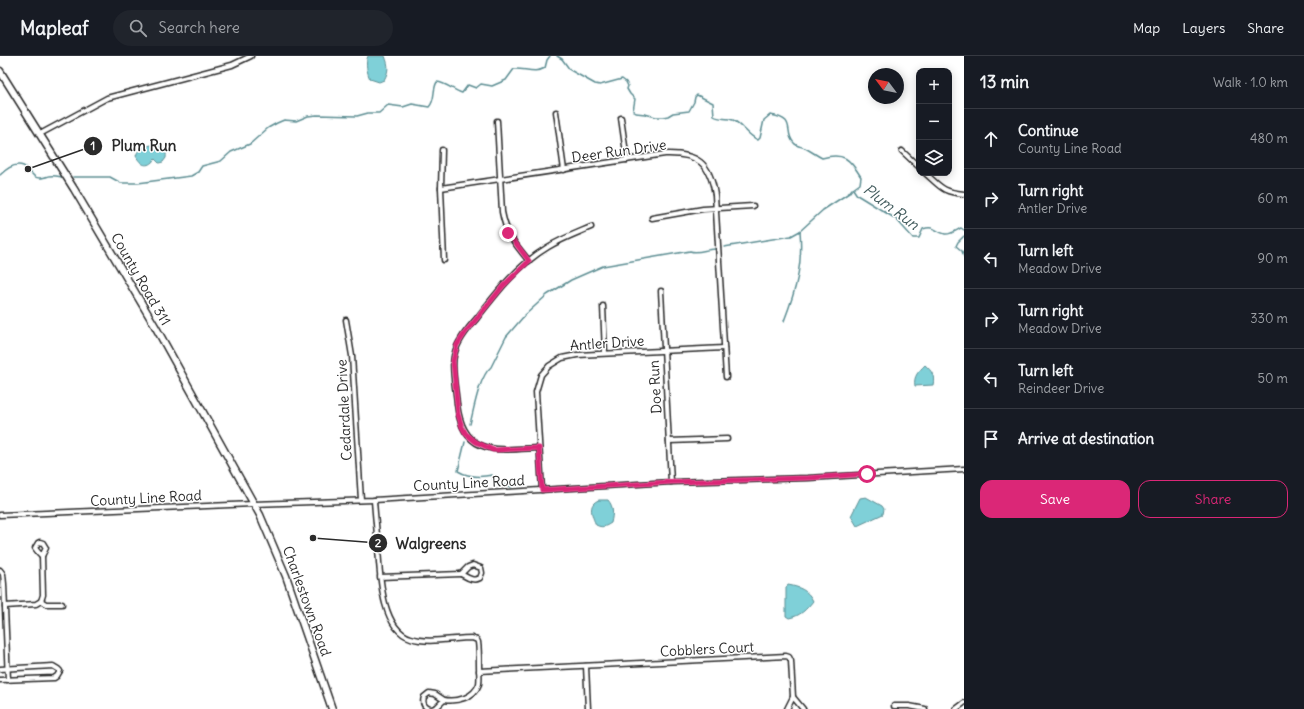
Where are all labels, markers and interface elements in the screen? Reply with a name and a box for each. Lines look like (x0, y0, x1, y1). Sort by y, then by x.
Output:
search box (113, 10, 393, 46)
text: Mapleaf (20, 16, 89, 40)
icon: search (127, 17, 149, 39)
text: Search here (159, 18, 240, 37)
text: Map (1133, 19, 1160, 37)
text: Layers (1182, 19, 1225, 37)
text: Share (1247, 19, 1284, 37)
north arrow (868, 68, 904, 104)
map controls (916, 68, 952, 176)
button: + (916, 68, 952, 104)
text: 13 min (980, 71, 1029, 93)
text: Walk · 1.0 km (1213, 74, 1288, 91)
button: − (916, 104, 952, 140)
text: Continue (1018, 121, 1079, 140)
icon: ahead (980, 128, 1002, 150)
text: 480 m (1250, 130, 1288, 147)
callout: Plum Run (83, 132, 184, 159)
street label: Deer Run Drive (570, 135, 668, 167)
text: Plum Run (112, 136, 177, 155)
text: 1 (91, 138, 95, 153)
button: layers (916, 140, 952, 176)
text: County Line Road (1018, 140, 1122, 157)
water label: Plum Run (860, 180, 923, 234)
text: Turn right (1018, 181, 1083, 200)
icon: right (980, 188, 1002, 210)
text: 60 m (1257, 190, 1288, 207)
text: Antler Drive (1018, 200, 1087, 217)
route end (499, 224, 517, 242)
street label: County Road 311 (107, 229, 175, 329)
text: Turn left (1018, 241, 1073, 260)
icon: left (980, 248, 1002, 270)
text: 90 m (1257, 250, 1288, 267)
text: Meadow Drive (1018, 260, 1102, 277)
text: Turn right (1018, 301, 1083, 320)
icon: right (980, 308, 1002, 330)
text: 330 m (1250, 310, 1288, 327)
text: Meadow Drive (1018, 320, 1102, 337)
street label: Antler Drive (569, 331, 645, 355)
street label: Cedardale Drive (332, 359, 356, 461)
street label: Doe Run (645, 360, 665, 414)
text: Turn left (1018, 361, 1073, 380)
icon: left (980, 368, 1002, 390)
text: 50 m (1257, 370, 1288, 387)
text: Reindeer Drive (1018, 380, 1104, 397)
icon: arrive (980, 428, 1002, 450)
text: Arrive at destination (1018, 429, 1154, 448)
route start (858, 465, 876, 483)
street label: County Line Road (413, 471, 525, 495)
button: Save (980, 480, 1130, 518)
button: Share (1138, 480, 1288, 518)
street label: County Line Road (90, 486, 202, 510)
callout: Walgreens (368, 530, 475, 557)
text: Walgreens (396, 534, 467, 554)
text: 2 (375, 535, 382, 550)
street label: Charlestown Road (279, 543, 335, 659)
street label: Cobblers Court (660, 638, 755, 660)

